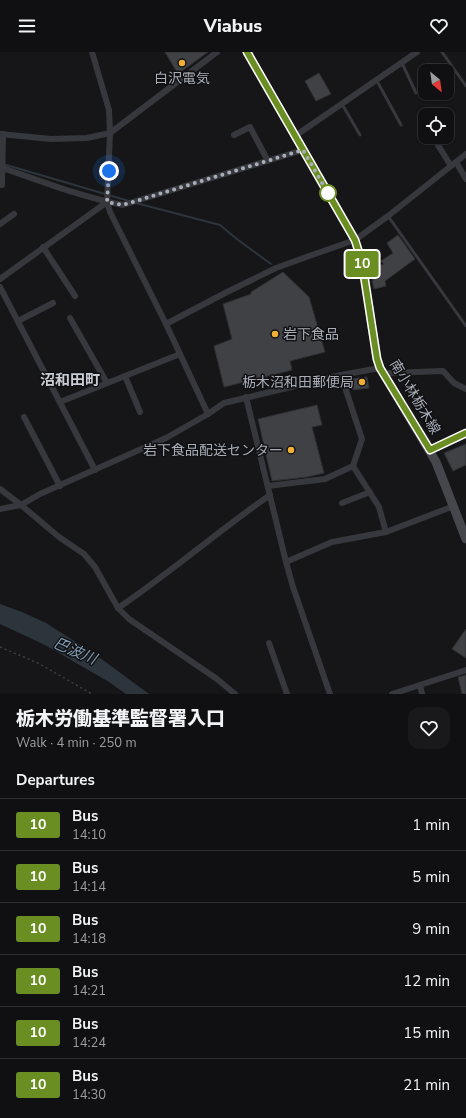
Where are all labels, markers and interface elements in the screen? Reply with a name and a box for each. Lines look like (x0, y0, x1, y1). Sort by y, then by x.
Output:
text: Viabus (204, 14, 262, 38)
icon: menu (16, 15, 38, 37)
icon: heart (428, 15, 450, 37)
marker: 白沢電気 (177, 58, 187, 68)
north arrow (418, 64, 454, 100)
map controls (418, 64, 454, 144)
place label: 白沢電気 (154, 69, 210, 88)
button: locate (418, 108, 454, 144)
your location (99, 161, 119, 181)
unlabelled marker (319, 184, 337, 202)
line badge: 10 (344, 251, 380, 277)
text: 10 (354, 254, 370, 273)
place label: 岩下食品 (283, 325, 339, 344)
marker: 岩下食品 (270, 329, 280, 339)
street label: 南小林栃木線 (385, 356, 445, 438)
district label: 沼和田町 (40, 370, 100, 390)
place label: 栃木沼和田郵便局 (242, 373, 354, 392)
marker: 栃木沼和田郵便局 (357, 377, 367, 387)
place label: 岩下食品配送センター (143, 441, 283, 460)
marker: 岩下食品配送センター (286, 445, 296, 455)
water label: 巴波川 (50, 633, 101, 670)
text: 栃木労働基準監督署入口 (16, 706, 225, 732)
button: heart (408, 707, 450, 749)
text: Walk · 4 min · 250 m (16, 734, 137, 752)
text: Departures (16, 770, 95, 790)
text: Bus (72, 806, 98, 826)
text: 10 (30, 815, 46, 834)
text: 1 min (412, 815, 450, 835)
text: 14:10 (72, 826, 106, 844)
text: Bus (72, 858, 98, 878)
text: 10 (30, 867, 46, 886)
text: 5 min (412, 867, 450, 887)
text: 14:14 (72, 878, 106, 896)
text: Bus (72, 910, 98, 930)
text: 10 (30, 919, 46, 938)
text: 9 min (412, 919, 450, 939)
text: 14:18 (72, 930, 106, 948)
text: Bus (72, 962, 98, 982)
text: 10 (30, 971, 46, 990)
text: 12 min (403, 971, 450, 991)
text: 14:21 (72, 982, 106, 1000)
text: Bus (72, 1014, 98, 1034)
text: 10 (30, 1023, 46, 1042)
text: 15 min (403, 1023, 450, 1043)
text: 14:24 (72, 1034, 106, 1052)
text: Bus (72, 1066, 98, 1086)
text: 10 (30, 1075, 46, 1094)
text: 21 min (403, 1075, 450, 1095)
text: 14:30 (72, 1086, 106, 1104)

